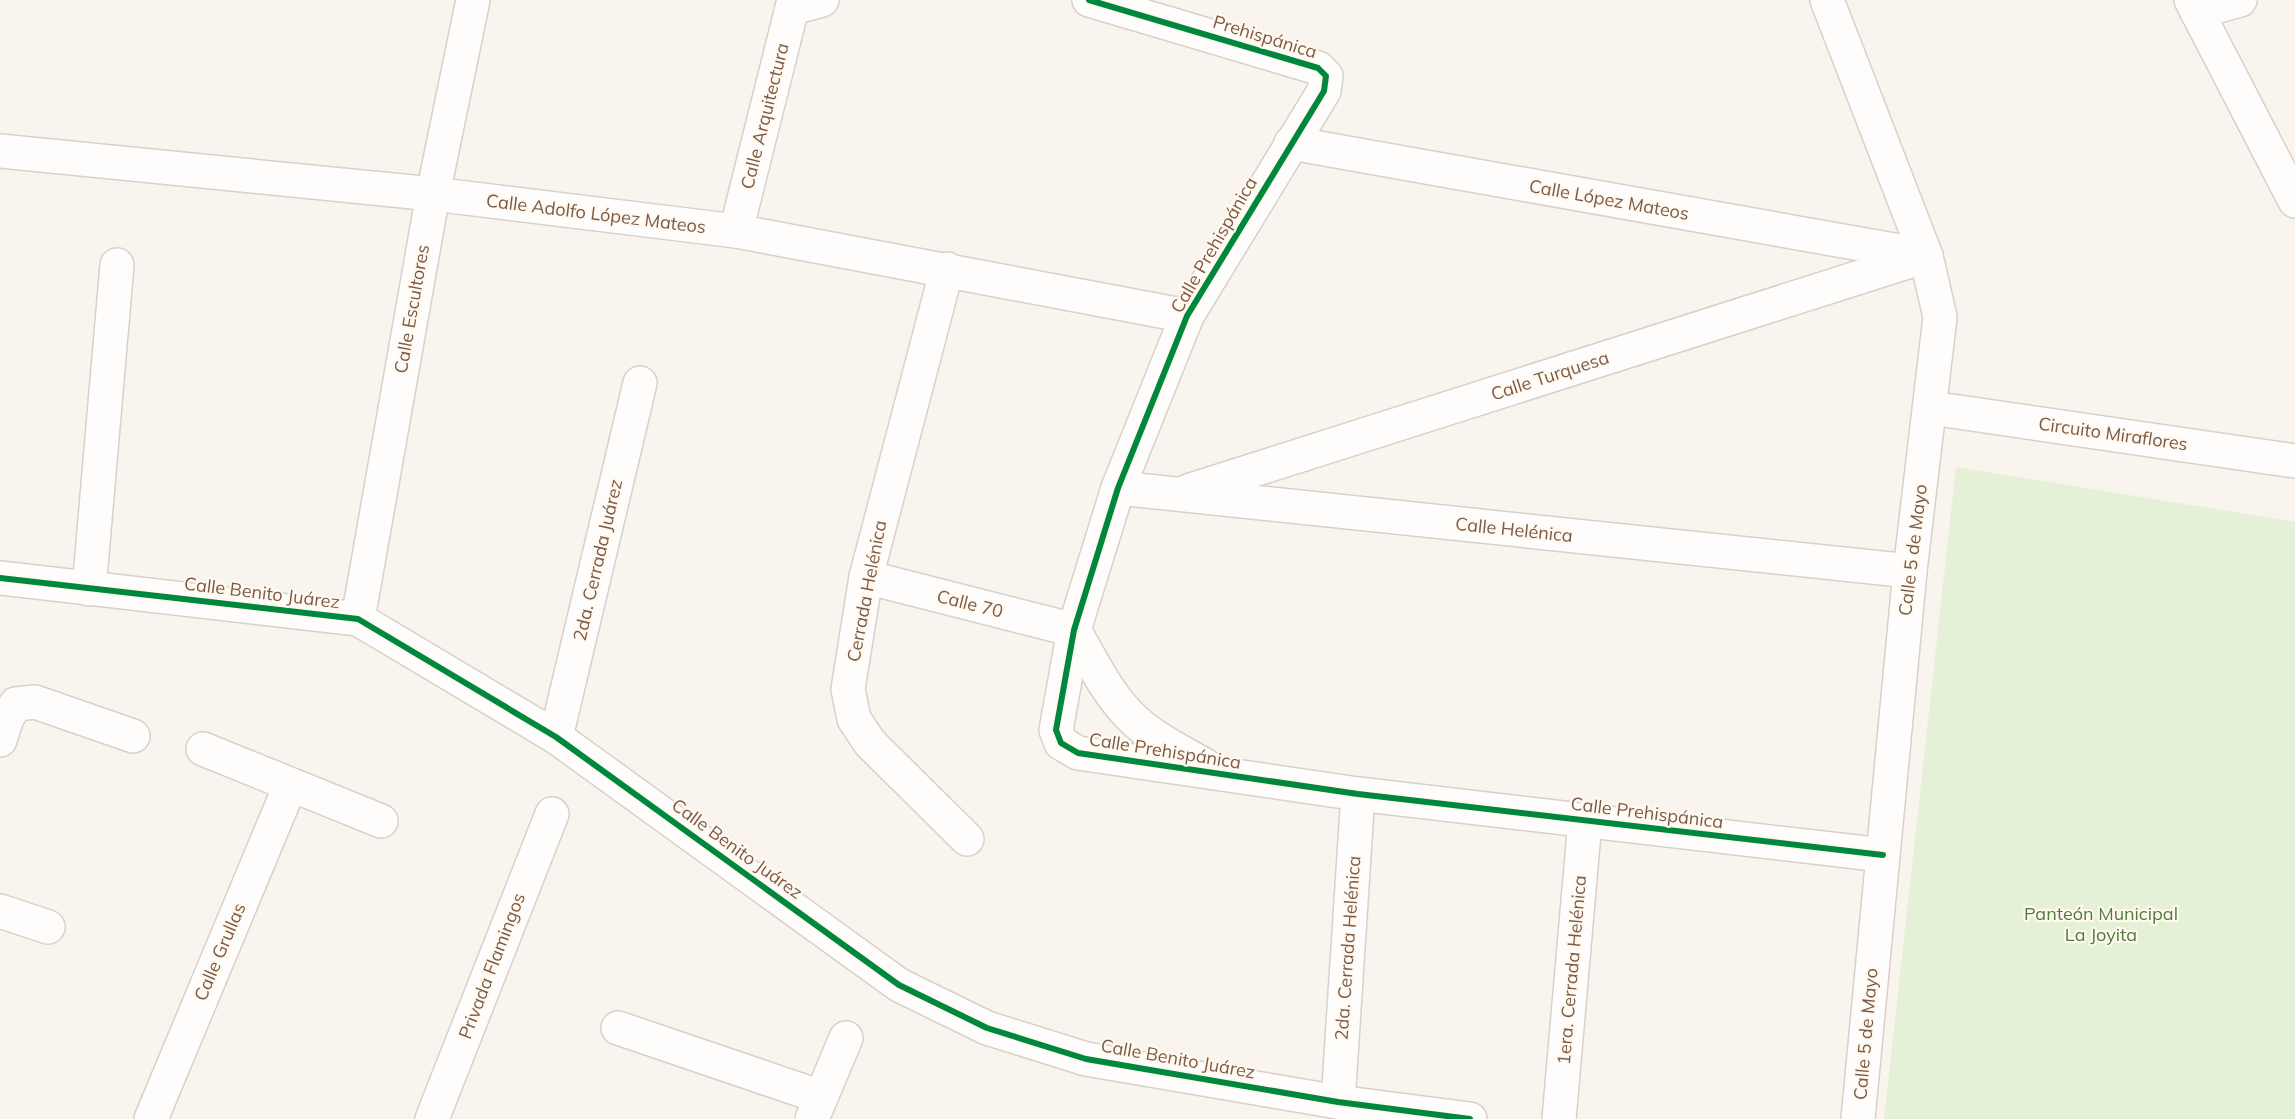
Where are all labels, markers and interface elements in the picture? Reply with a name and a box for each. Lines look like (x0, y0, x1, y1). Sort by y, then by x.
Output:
street label: Prehispánica (1210, 10, 1320, 63)
street label: Calle Arquitectura (735, 40, 794, 191)
street label: Calle Prehispánica (1165, 173, 1262, 317)
street label: Calle López Mateos (1527, 174, 1691, 225)
street label: Calle Adolfo López Mateos (485, 189, 707, 238)
street label: Calle Escultores (389, 243, 434, 375)
street label: Calle Turquesa (1488, 346, 1612, 405)
street label: Circuito Miraflores (2037, 412, 2189, 455)
street label: 2da. Cerrada Juárez (568, 477, 627, 643)
street label: Calle 5 de Mayo (1893, 483, 1932, 617)
street label: Calle Helénica (1454, 512, 1574, 547)
street label: Cerrada Helénica (842, 518, 892, 664)
street label: Calle Benito Juárez (183, 572, 341, 613)
street label: Calle 70 (935, 584, 1006, 623)
street label: Calle Prehispánica (1087, 727, 1243, 774)
street label: Calle Prehispánica (1570, 792, 1725, 833)
street label: Calle Benito Juárez (667, 793, 807, 904)
street label: 2da. Cerrada Helénica (1330, 855, 1365, 1041)
street label: 1era. Cerrada Helénica (1552, 874, 1591, 1066)
street label: Privada Flamingos (453, 889, 530, 1042)
street label: Calle Grullas (189, 899, 251, 1004)
park label: Panteón Municipal La Joyita (2024, 902, 2178, 946)
street label: Calle 5 de Mayo (1848, 967, 1883, 1101)
street label: Calle Benito Juárez (1099, 1034, 1257, 1083)

